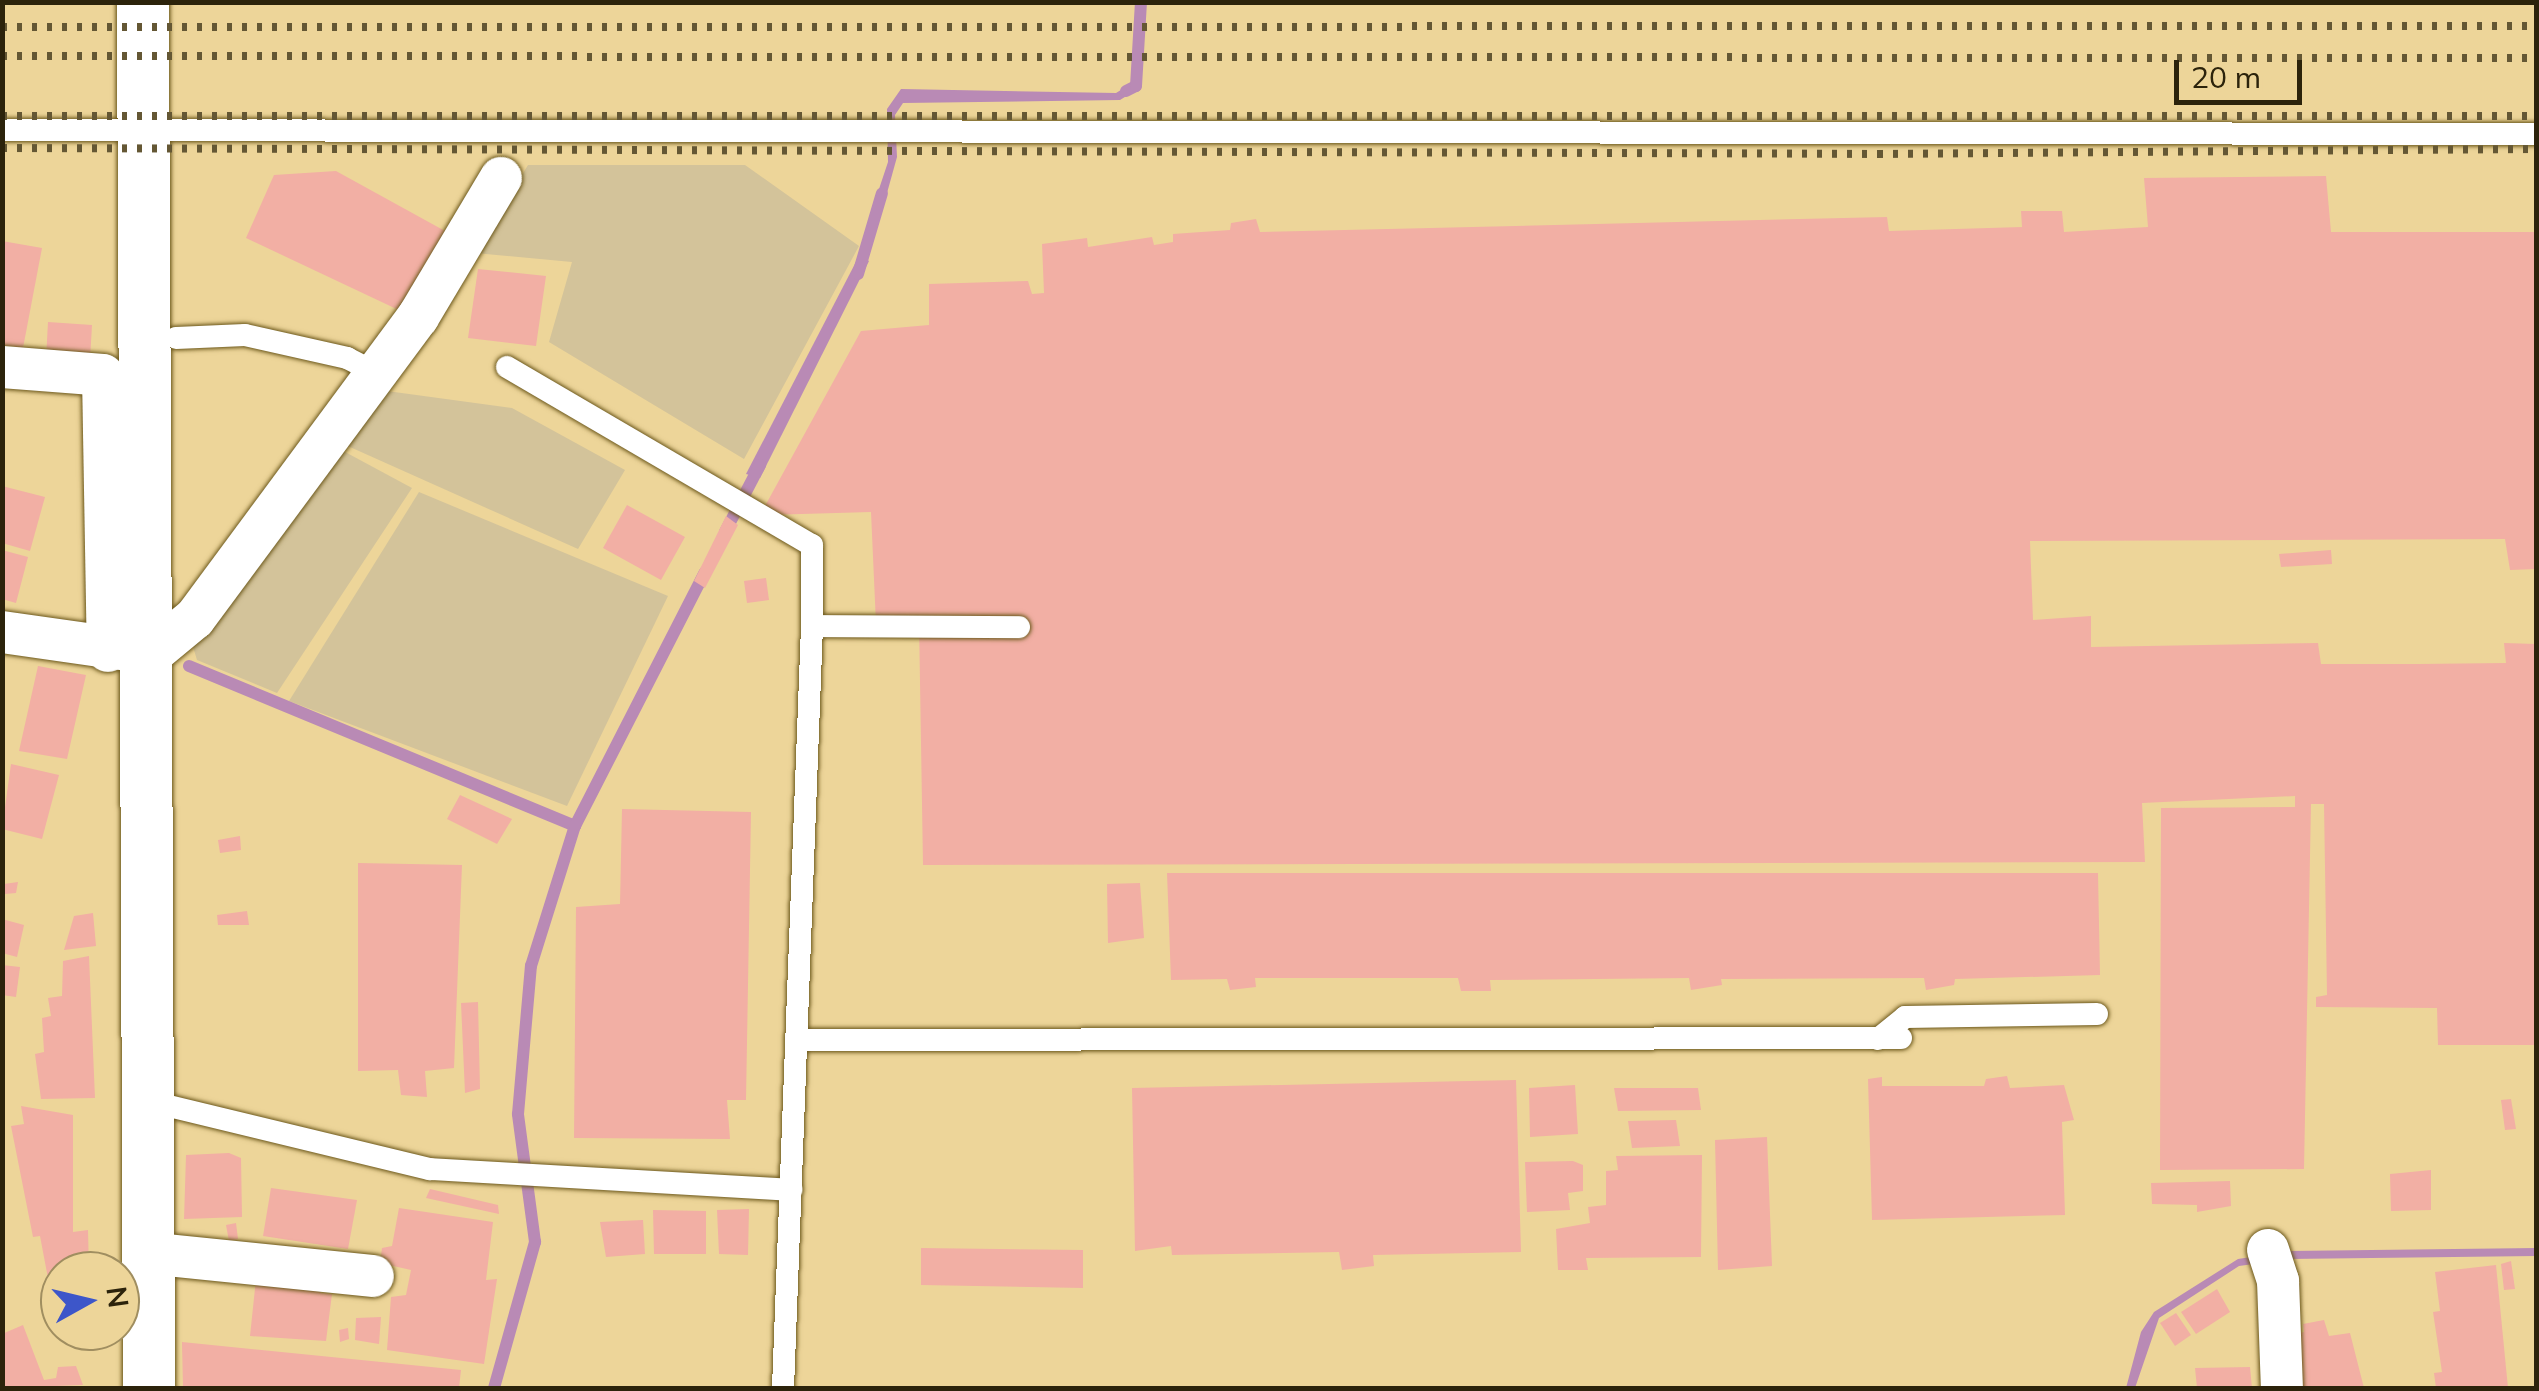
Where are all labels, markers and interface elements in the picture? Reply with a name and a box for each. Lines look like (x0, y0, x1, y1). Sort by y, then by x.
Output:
scale bar (2179, 40, 2306, 102)
text: 20 m (2191, 58, 2261, 96)
north arrow (40, 1251, 140, 1351)
text: N (99, 1284, 137, 1310)

